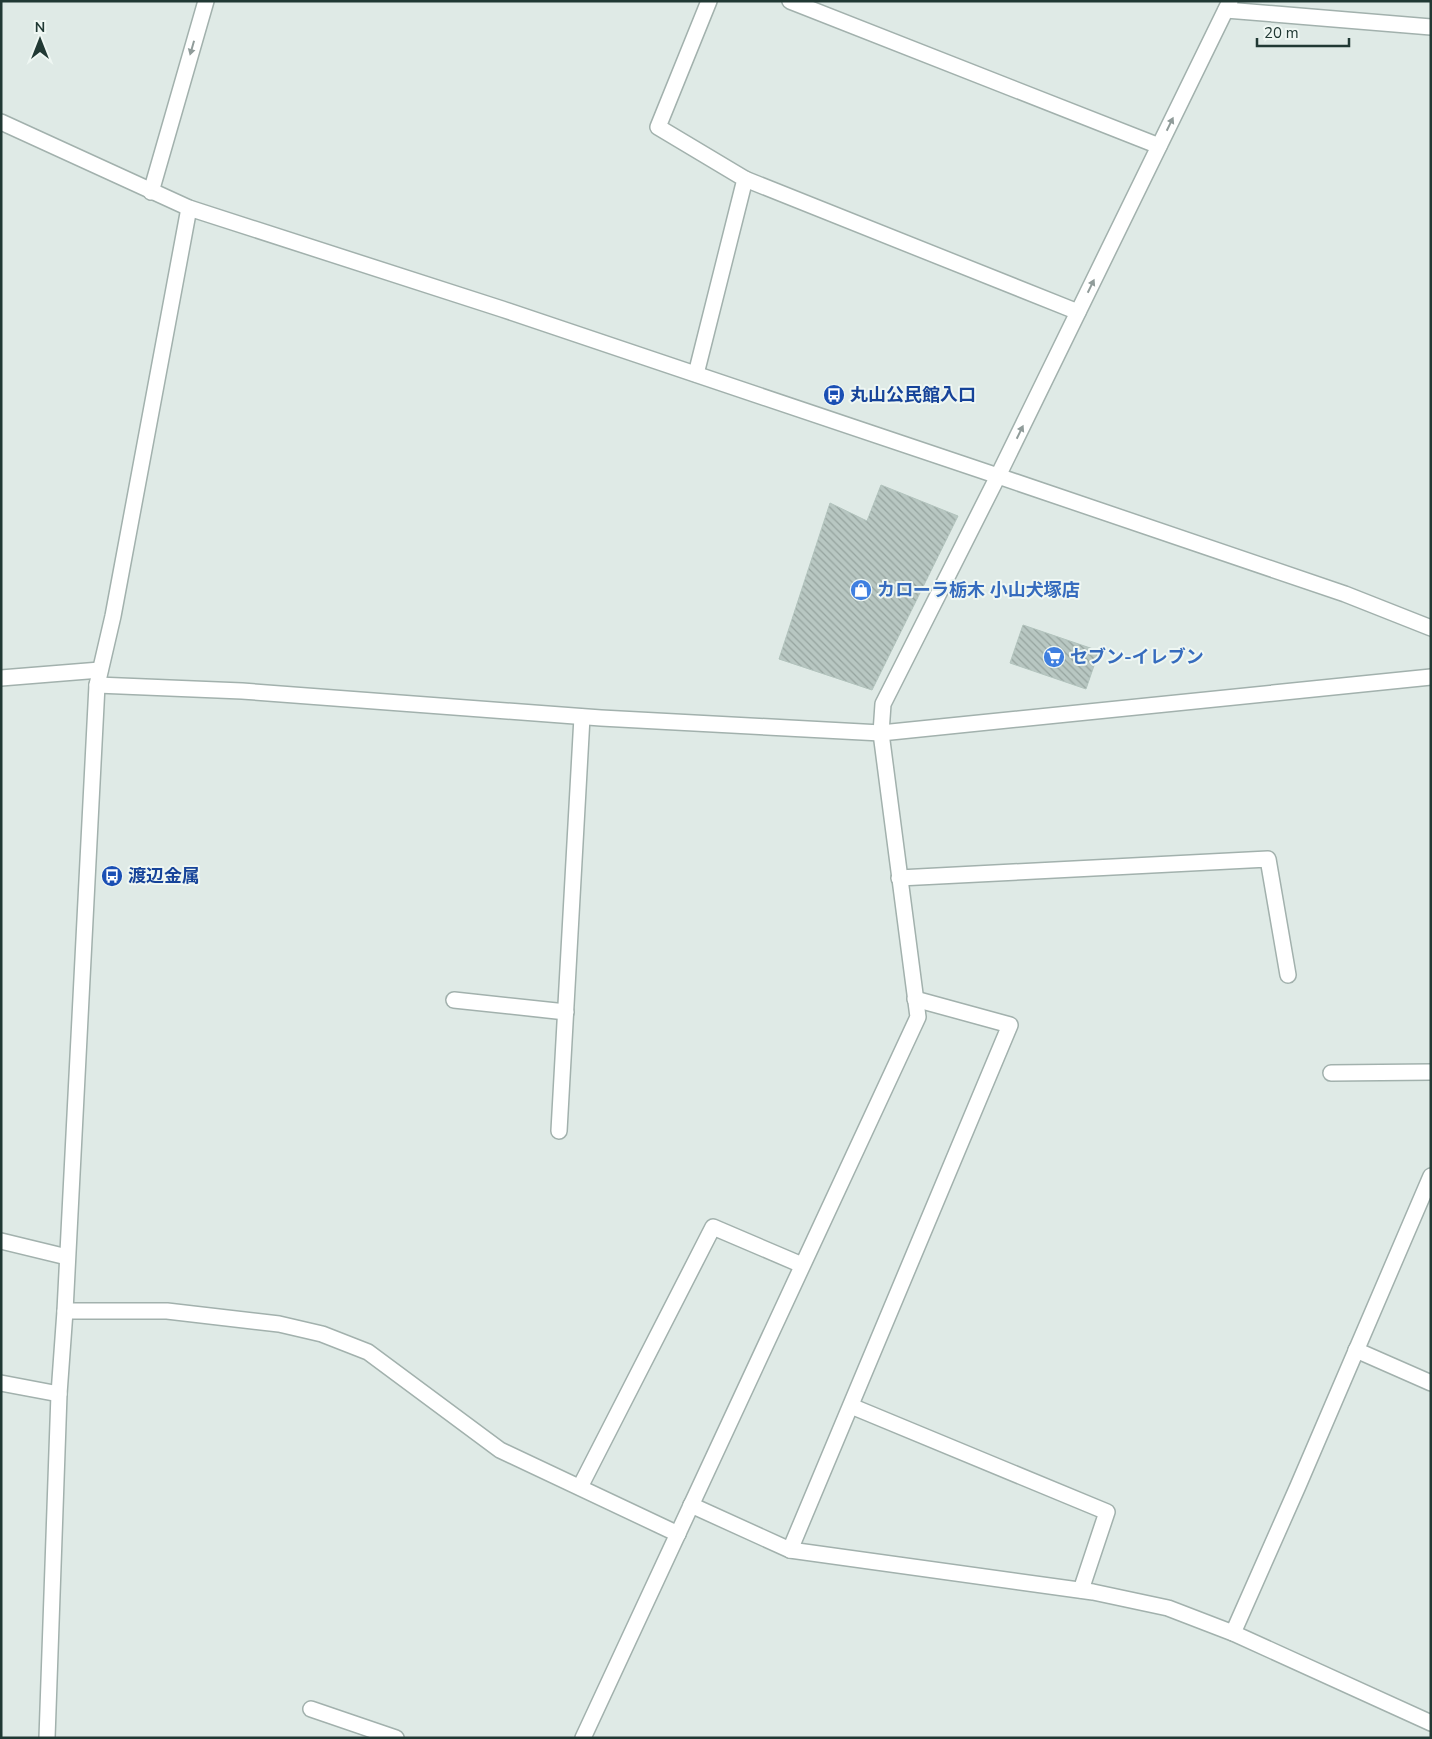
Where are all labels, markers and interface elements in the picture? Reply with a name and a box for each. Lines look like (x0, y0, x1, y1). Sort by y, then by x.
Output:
north arrow (15, 15, 65, 65)
scale bar (1257, 15, 1350, 47)
text: N (35, 18, 45, 37)
text: 20 m (1264, 23, 1299, 43)
one-way arrow (188, 41, 196, 56)
one-way arrow (1166, 117, 1174, 131)
one-way arrow (1087, 279, 1095, 293)
bus stop icon: 丸山公民館入口 (822, 383, 846, 407)
place label: 丸山公民館入口 (850, 383, 976, 407)
one-way arrow (1016, 425, 1024, 439)
shop icon: カローラ栃木 小山犬塚店 (849, 578, 873, 602)
place label: カローラ栃木 小山犬塚店 (877, 578, 1080, 602)
supermarket icon: セブン-イレブン (1042, 645, 1066, 669)
place label: セブン-イレブン (1070, 645, 1204, 669)
bus stop icon: 渡辺金属 (100, 864, 124, 888)
place label: 渡辺金属 (128, 864, 200, 888)

